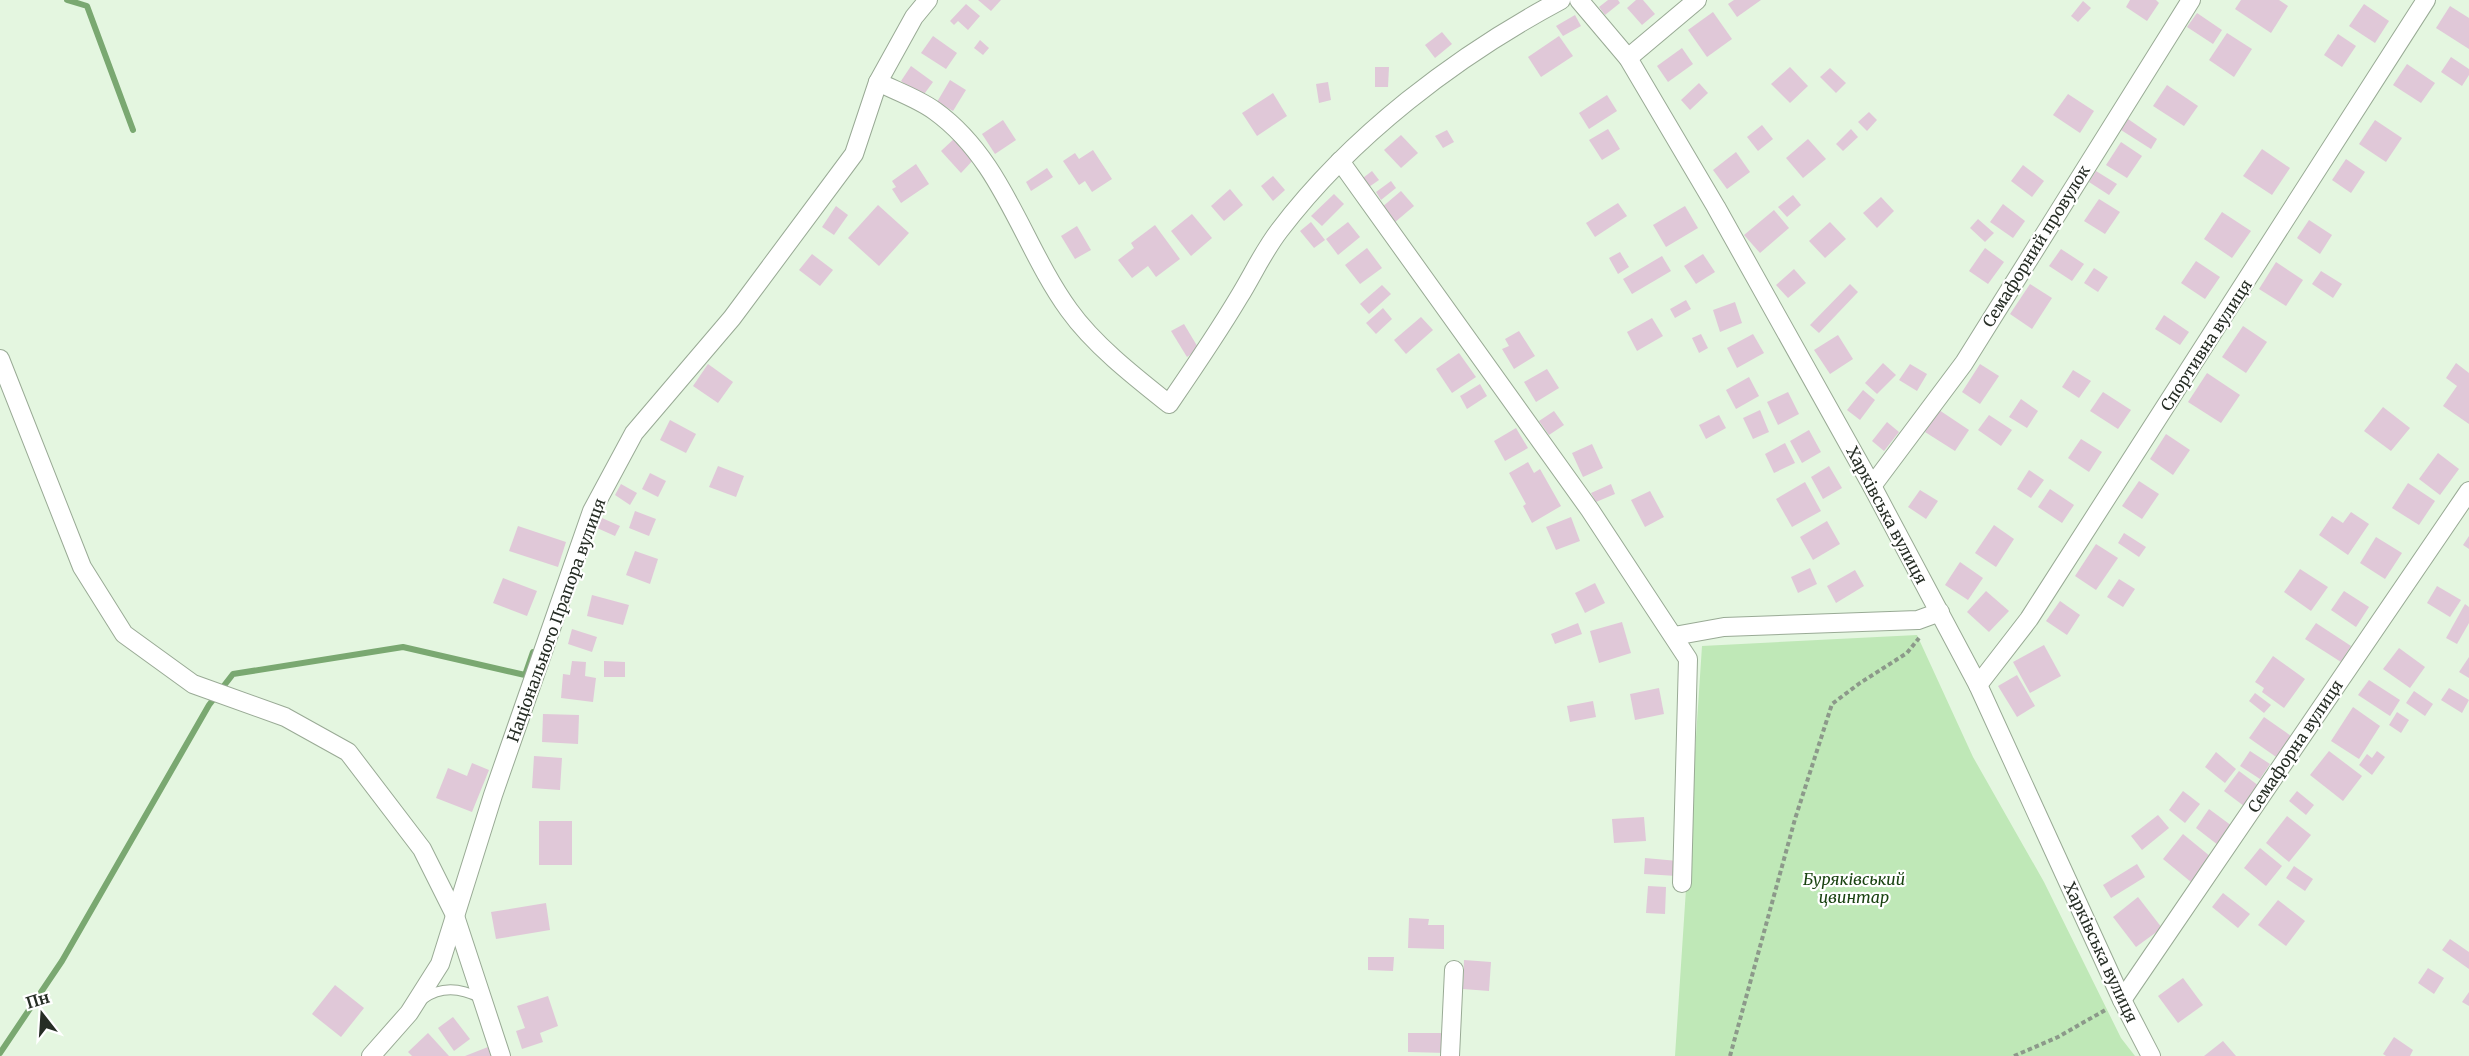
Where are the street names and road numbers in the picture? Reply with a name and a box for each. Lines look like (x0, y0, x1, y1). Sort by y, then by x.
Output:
street label: Семафорний провулок (1978, 161, 2094, 331)
street label: Спортивна вулиця (2156, 276, 2256, 414)
street label: Харківська вулиця (1842, 443, 1932, 587)
street label: Національного Прапора вулиця (502, 495, 610, 745)
street label: Семафорна вулиця (2243, 676, 2347, 816)
street label: Харківська вулиця (2060, 878, 2142, 1026)

